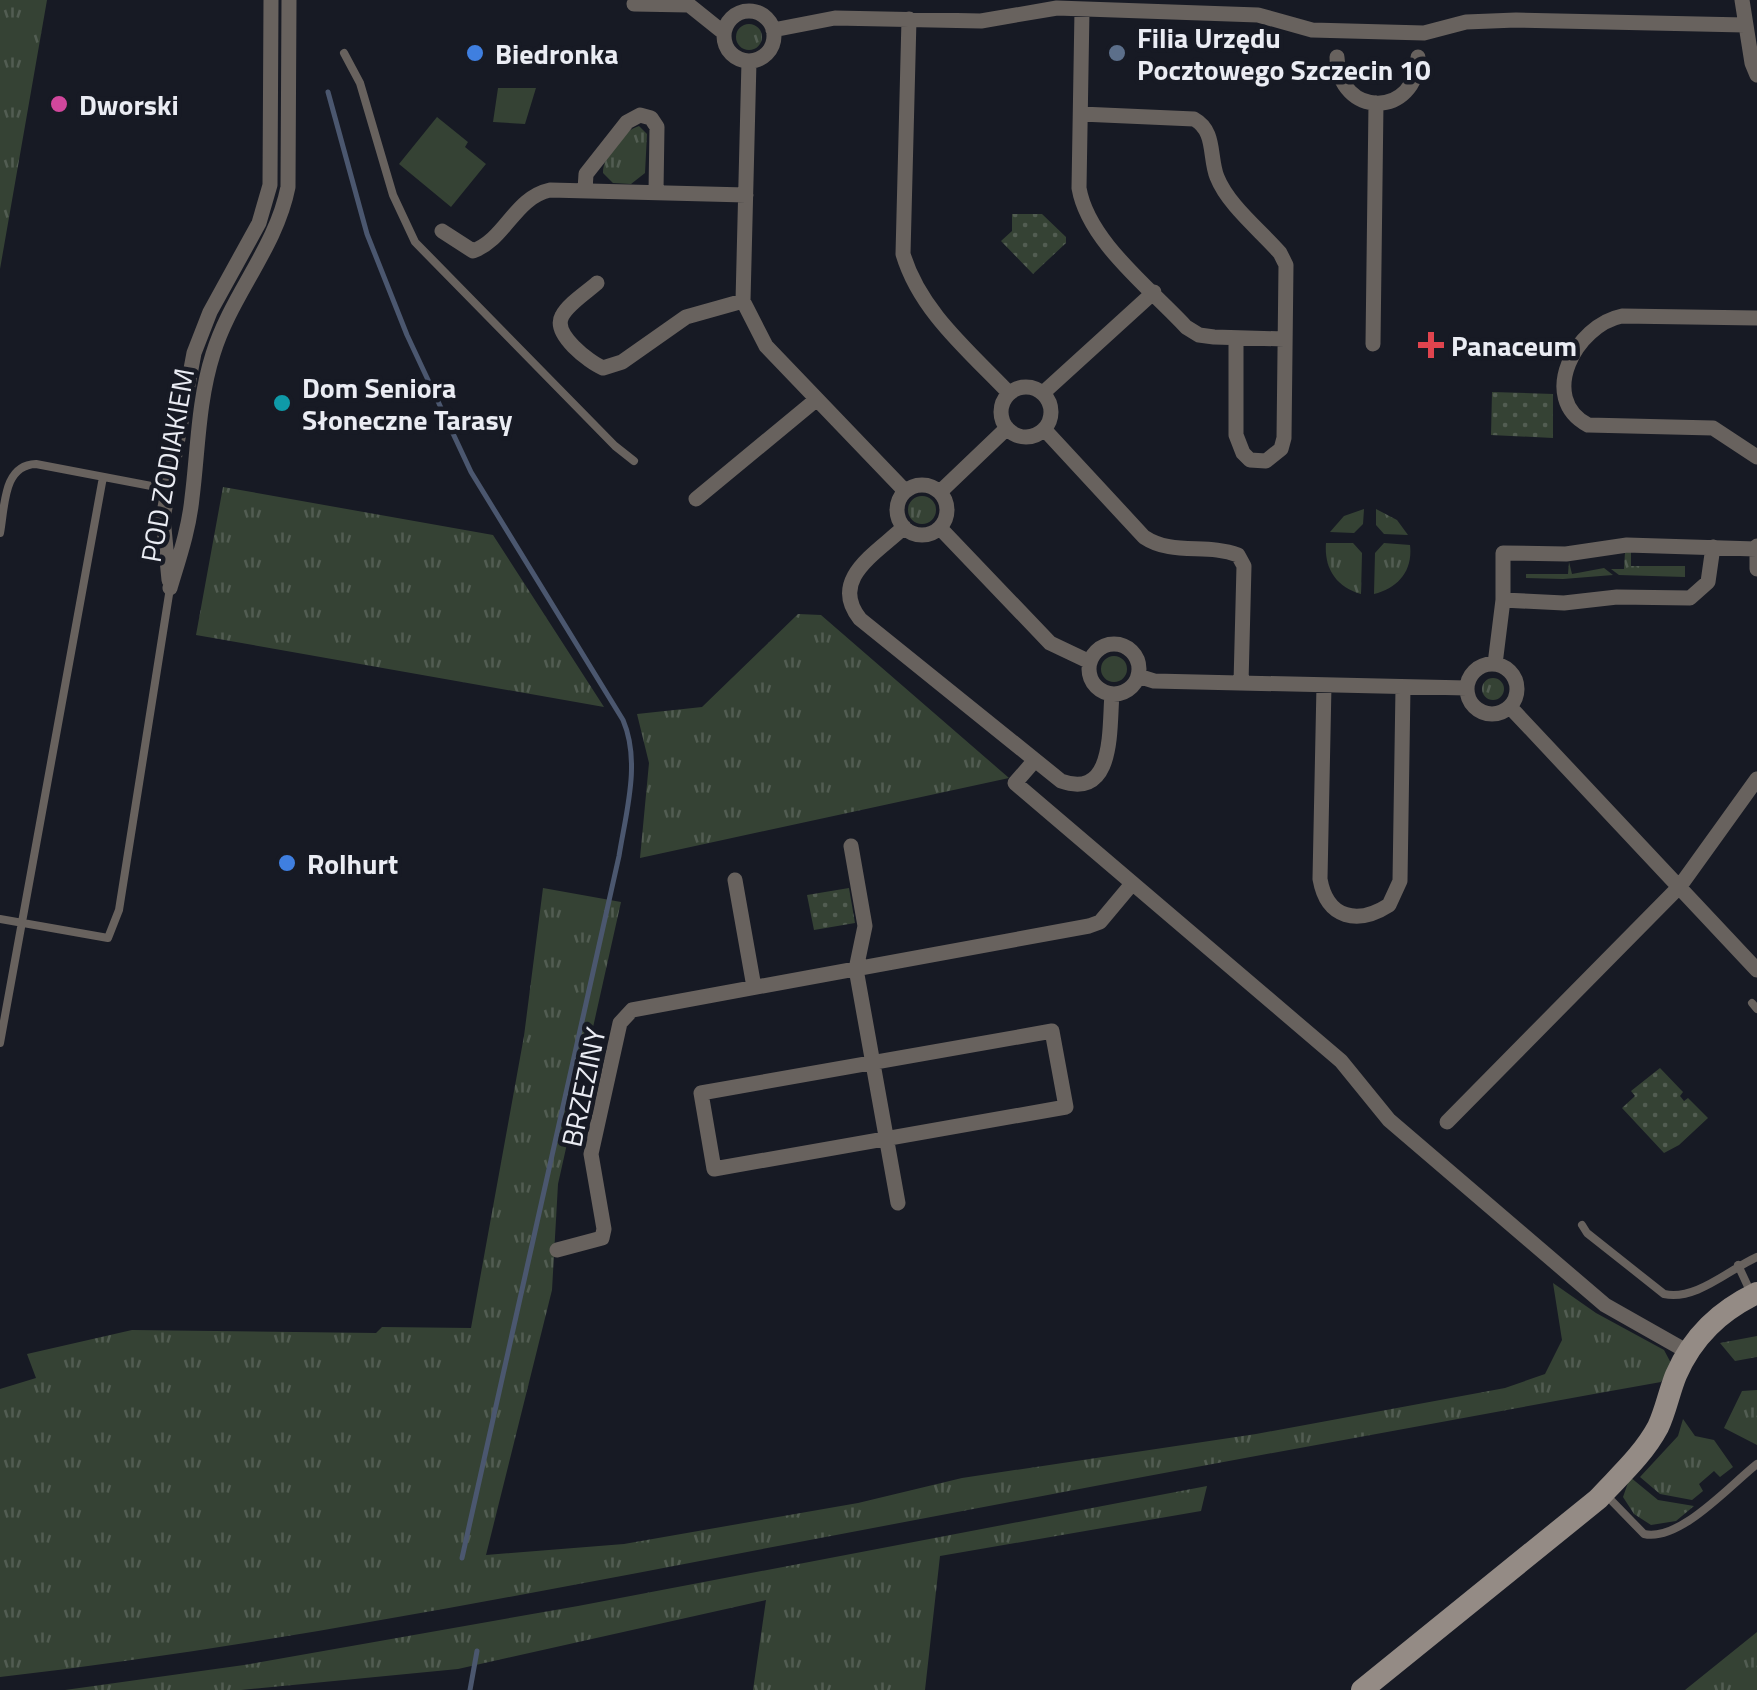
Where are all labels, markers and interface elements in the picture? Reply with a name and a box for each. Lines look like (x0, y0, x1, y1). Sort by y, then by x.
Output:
place label: Filia Urzędu Pocztowego Szczecin 10 (1137, 16, 1431, 91)
place label: Biedronka (495, 32, 618, 75)
marker: Biedronka (464, 42, 486, 64)
marker: Filia Urzędu Pocztowego Szczecin 10 (1106, 42, 1128, 64)
place label: Dworski (79, 83, 179, 126)
marker: Dworski (48, 93, 70, 115)
place label: Panaceum (1451, 324, 1577, 367)
marker: Panaceum (1420, 334, 1442, 356)
street label: POD ZODIAKIEM (129, 365, 205, 565)
place label: Dom Seniora Słoneczne Tarasy (302, 366, 512, 441)
marker: Dom Seniora Słoneczne Tarasy (271, 392, 293, 414)
place label: Rolhurt (307, 842, 398, 885)
marker: Rolhurt (276, 852, 298, 874)
street label: BRZEZINY (549, 1023, 617, 1151)

